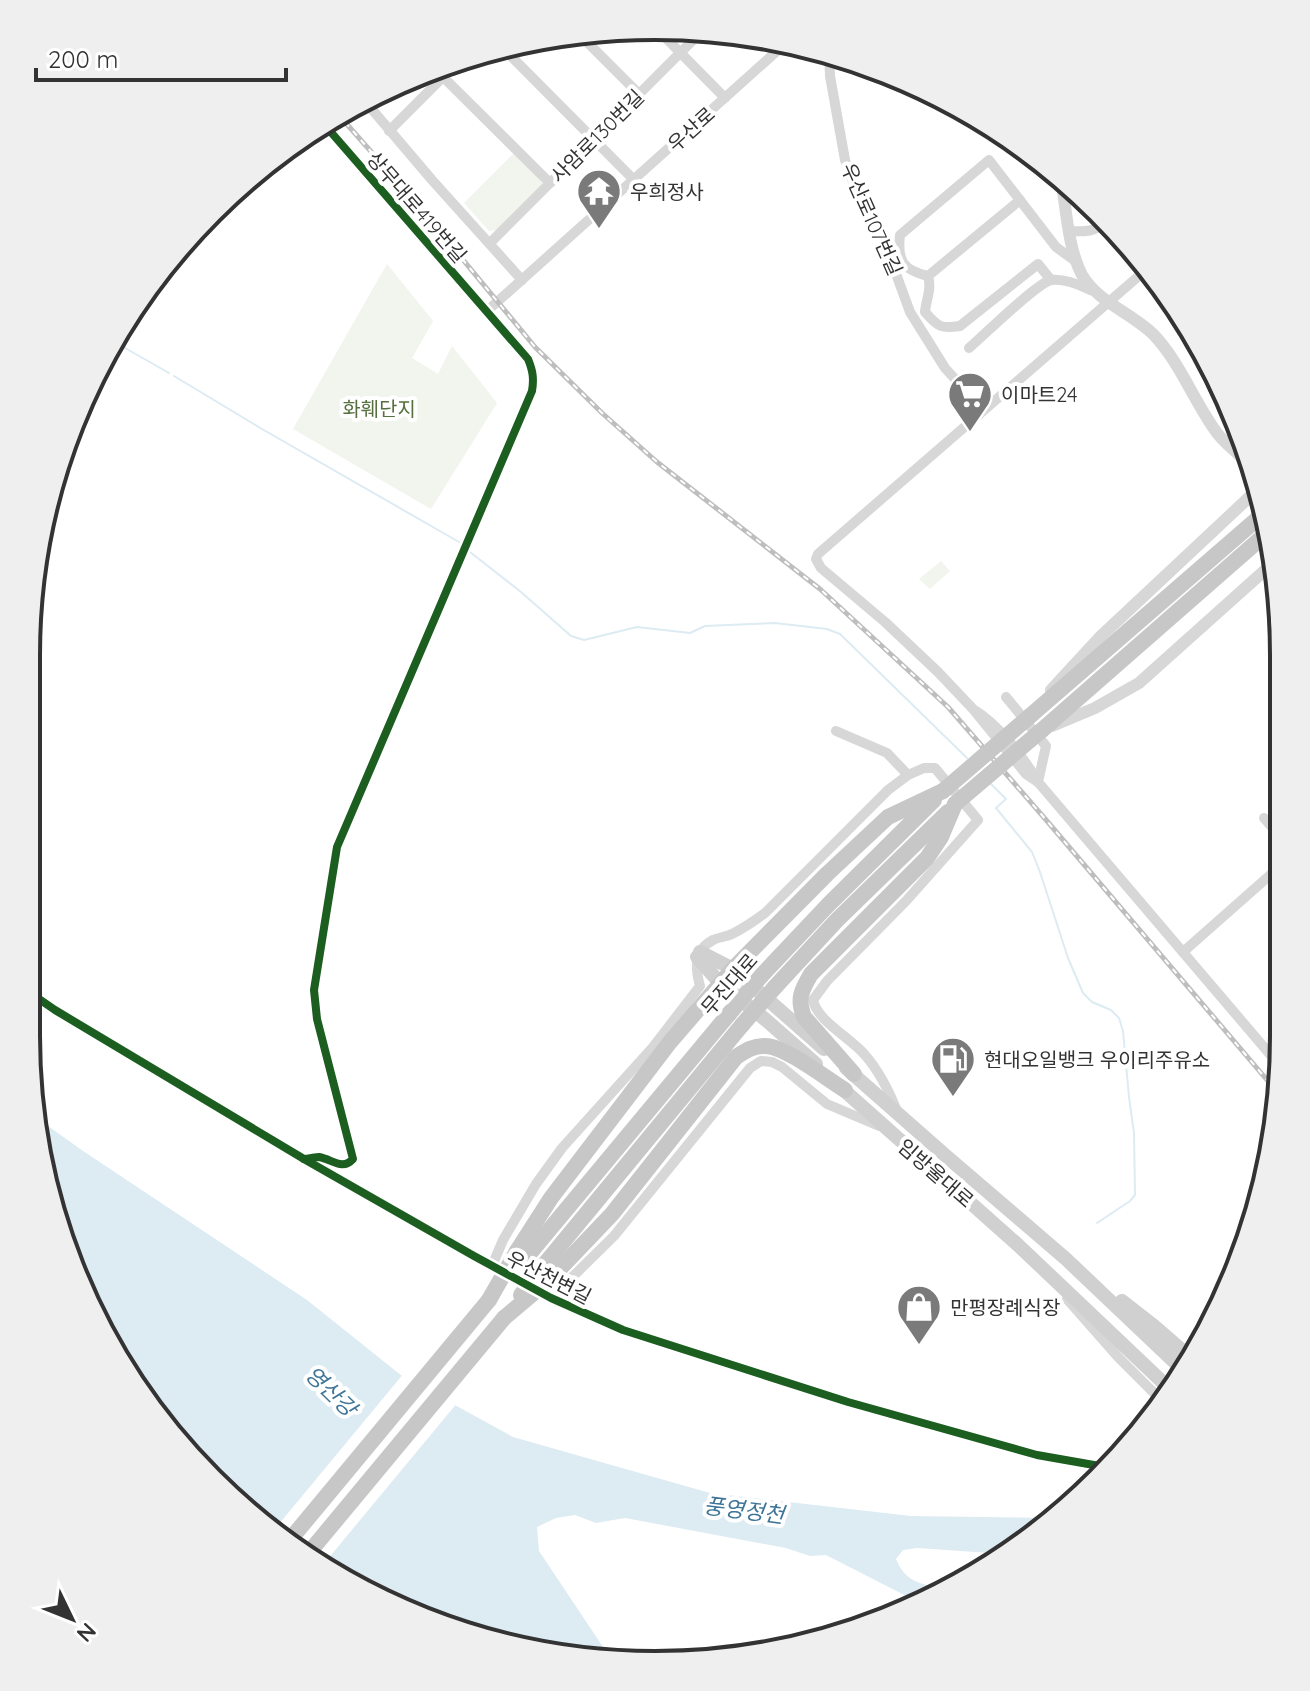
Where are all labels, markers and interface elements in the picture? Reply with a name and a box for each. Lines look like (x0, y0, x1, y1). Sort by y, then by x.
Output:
scale bar (36, 32, 286, 82)
text: 200 m (48, 44, 118, 74)
street label: 사암로130번길 (545, 84, 649, 188)
street label: 우산로 (662, 101, 720, 157)
street label: 상무대로419번길 (362, 146, 472, 268)
street label: 우산로107번길 (836, 159, 908, 279)
temple icon: 우희정사 (575, 167, 623, 230)
place label: 우희정사 (630, 179, 704, 204)
supermarket icon: 이마트24 (946, 370, 994, 433)
place label: 이마트24 (1001, 382, 1078, 407)
park label: 화훼단지 (342, 396, 416, 421)
street label: 무진대로 (695, 948, 763, 1020)
fuel station icon: 현대오일뱅크 우이리주유소 (929, 1035, 977, 1098)
place label: 현대오일뱅크 우이리주유소 (984, 1047, 1210, 1072)
street label: 임방울대로 (893, 1133, 979, 1213)
street label: 우산천변길 (502, 1245, 596, 1309)
shop icon: 만평장례식장 (895, 1283, 943, 1346)
place label: 만평장례식장 (950, 1295, 1060, 1320)
water label: 영산강 (299, 1360, 365, 1424)
water label: 풍영정천 (702, 1491, 789, 1529)
north arrow (32, 1579, 112, 1659)
text: N (71, 1617, 102, 1648)

